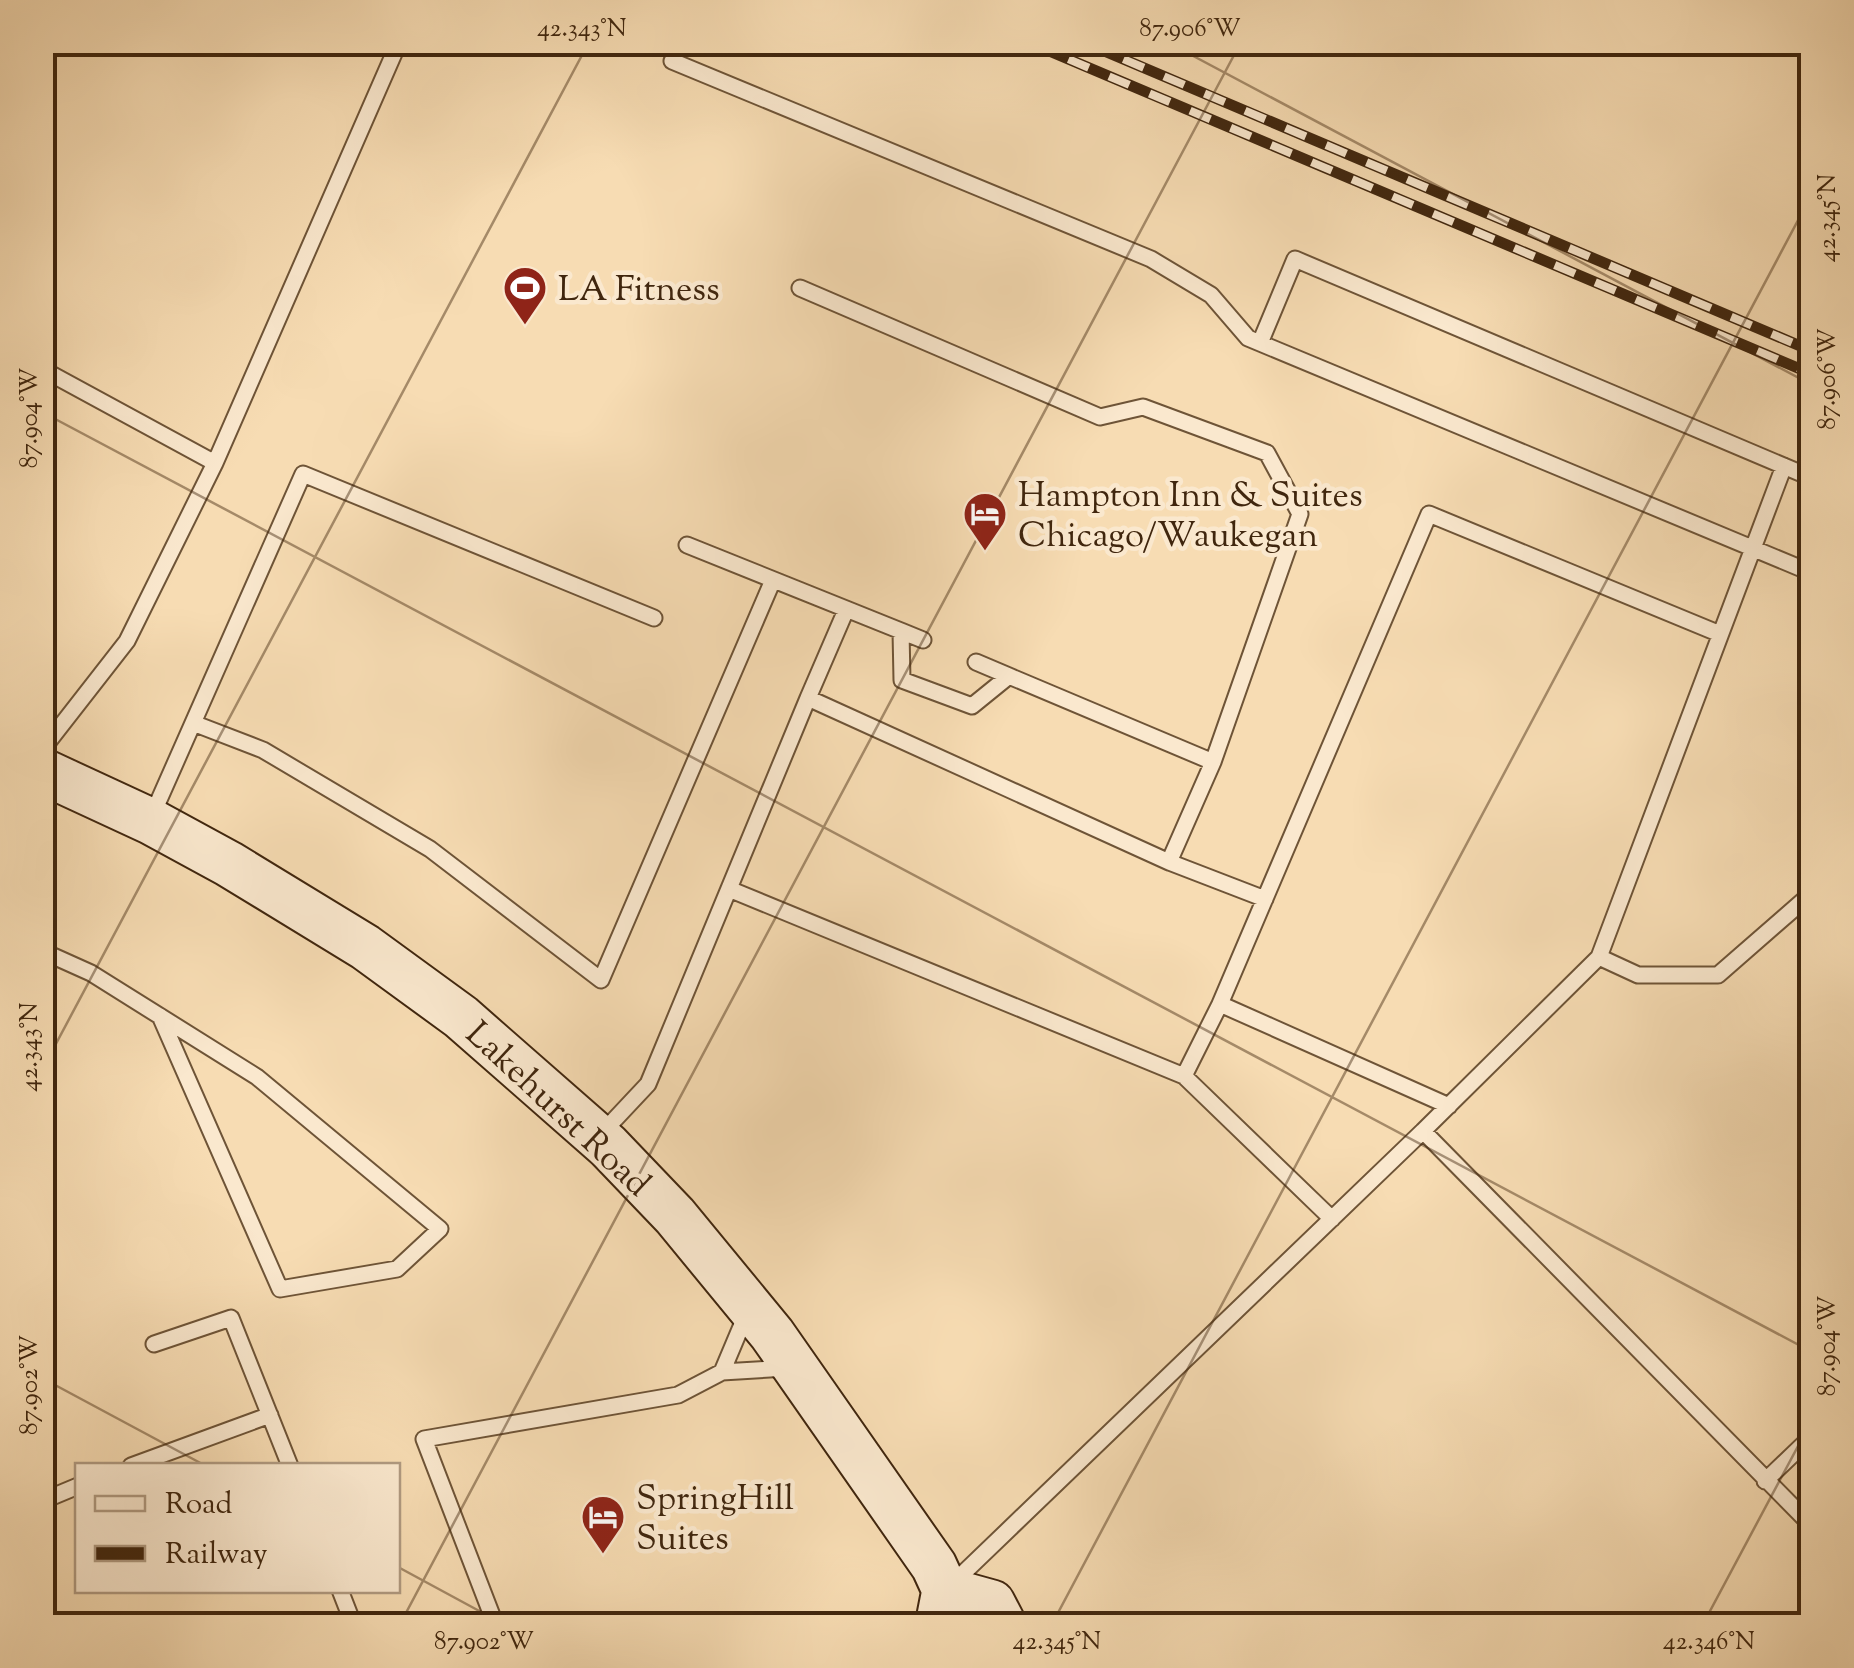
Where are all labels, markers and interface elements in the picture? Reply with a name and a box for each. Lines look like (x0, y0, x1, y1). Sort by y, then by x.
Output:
text: 42.343°N (537, 12, 627, 48)
text: 87.906°W (1139, 12, 1241, 48)
text: 42.345°N (1811, 174, 1847, 262)
sports icon: LA Fitness (502, 265, 548, 326)
place label: LA Fitness (558, 266, 720, 317)
text: 87.906°W (1811, 328, 1847, 430)
text: 87.904°W (13, 368, 49, 468)
place label: Hampton Inn & Suites Chicago/Waukegan (1018, 472, 1363, 563)
hotel icon: Hampton Inn & Suites Chicago/Waukegan (962, 491, 1008, 552)
text: 42.343°N (13, 1002, 49, 1092)
street label: Lakehurst Road (453, 1011, 661, 1210)
text: 87.904°W (1811, 1296, 1847, 1396)
text: 87.902°W (13, 1335, 49, 1435)
legend (75, 1463, 400, 1593)
place label: SpringHill Suites (636, 1475, 794, 1566)
text: Road (165, 1484, 232, 1527)
hotel icon: SpringHill Suites (580, 1494, 626, 1555)
text: Railway (165, 1534, 268, 1577)
text: 87.902°W (434, 1625, 534, 1661)
text: 42.345°N (1013, 1625, 1101, 1661)
text: 42.346°N (1663, 1625, 1755, 1661)

